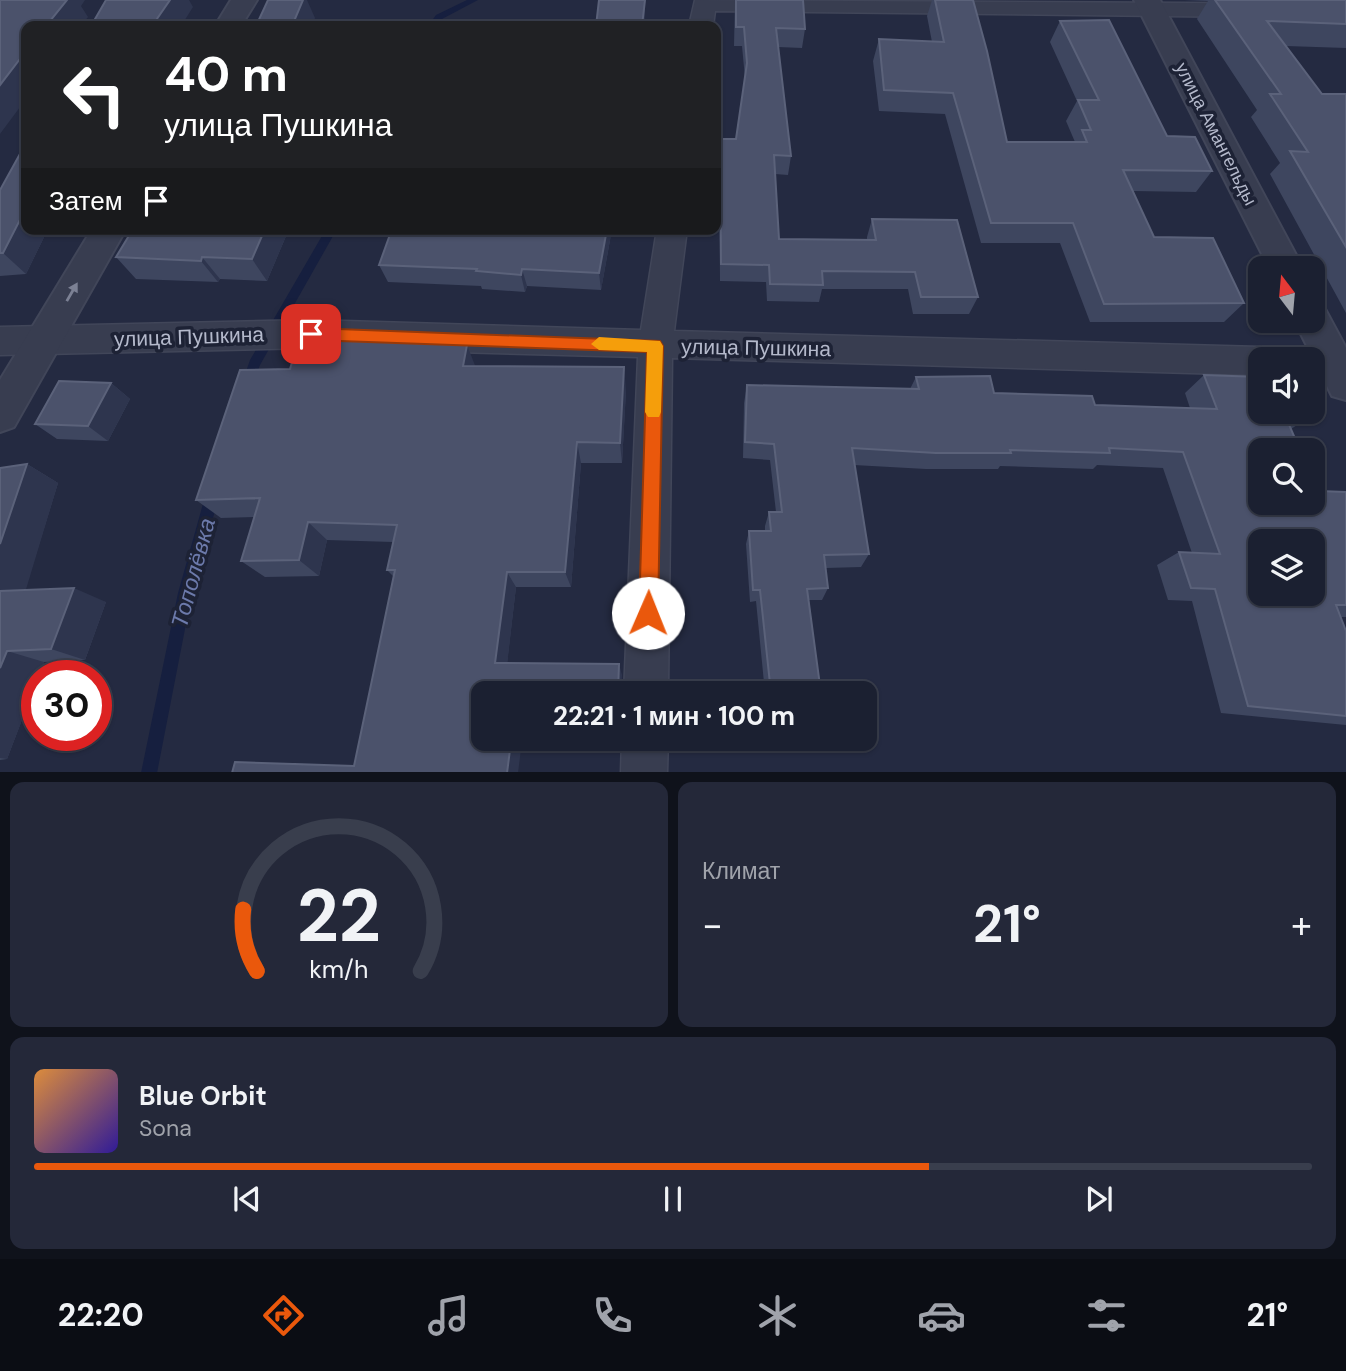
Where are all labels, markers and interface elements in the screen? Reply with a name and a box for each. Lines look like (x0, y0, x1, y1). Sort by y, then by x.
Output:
text: 40 m (164, 42, 288, 106)
icon: left (49, 49, 140, 140)
street label: улица Амангельды (1170, 58, 1262, 210)
text: улица Пушкина (164, 104, 393, 146)
icon: arrive (137, 182, 175, 220)
text: Затем (49, 184, 123, 218)
north arrow (1248, 256, 1325, 332)
map controls (1248, 256, 1325, 606)
one-way arrow (66, 283, 78, 302)
pin (281, 304, 341, 364)
icon: arrive (292, 315, 330, 353)
street label: улица Пушкина (114, 320, 265, 354)
street label: улица Пушкина (681, 333, 832, 363)
button: sound (1248, 347, 1325, 424)
button: search (1248, 438, 1325, 515)
water label: Тополёвка (164, 515, 222, 631)
button: layers (1248, 529, 1325, 606)
position arrow (611, 576, 685, 650)
speed limit sign: 30 (21, 660, 112, 751)
text: 22:21 · 1 мин · 100 m (553, 699, 795, 733)
text: Климат (702, 856, 780, 886)
text: 22 (297, 869, 381, 964)
text: 21° (973, 890, 1041, 958)
text: − (702, 900, 723, 950)
text: + (1291, 900, 1312, 950)
text: km/h (309, 952, 369, 985)
text: Blue Orbit (139, 1079, 267, 1113)
text: Sona (139, 1113, 192, 1143)
icon: previous (228, 1180, 266, 1218)
icon: pause (654, 1180, 692, 1218)
icon: next (1080, 1180, 1118, 1218)
icon: directions (259, 1291, 308, 1340)
icon: music (424, 1291, 473, 1340)
icon: phone (588, 1291, 637, 1340)
icon: climate (753, 1291, 802, 1340)
icon: car (917, 1291, 966, 1340)
icon: filters (1082, 1291, 1131, 1340)
text: 22:20 (58, 1294, 144, 1336)
text: 21° (1246, 1294, 1288, 1336)

